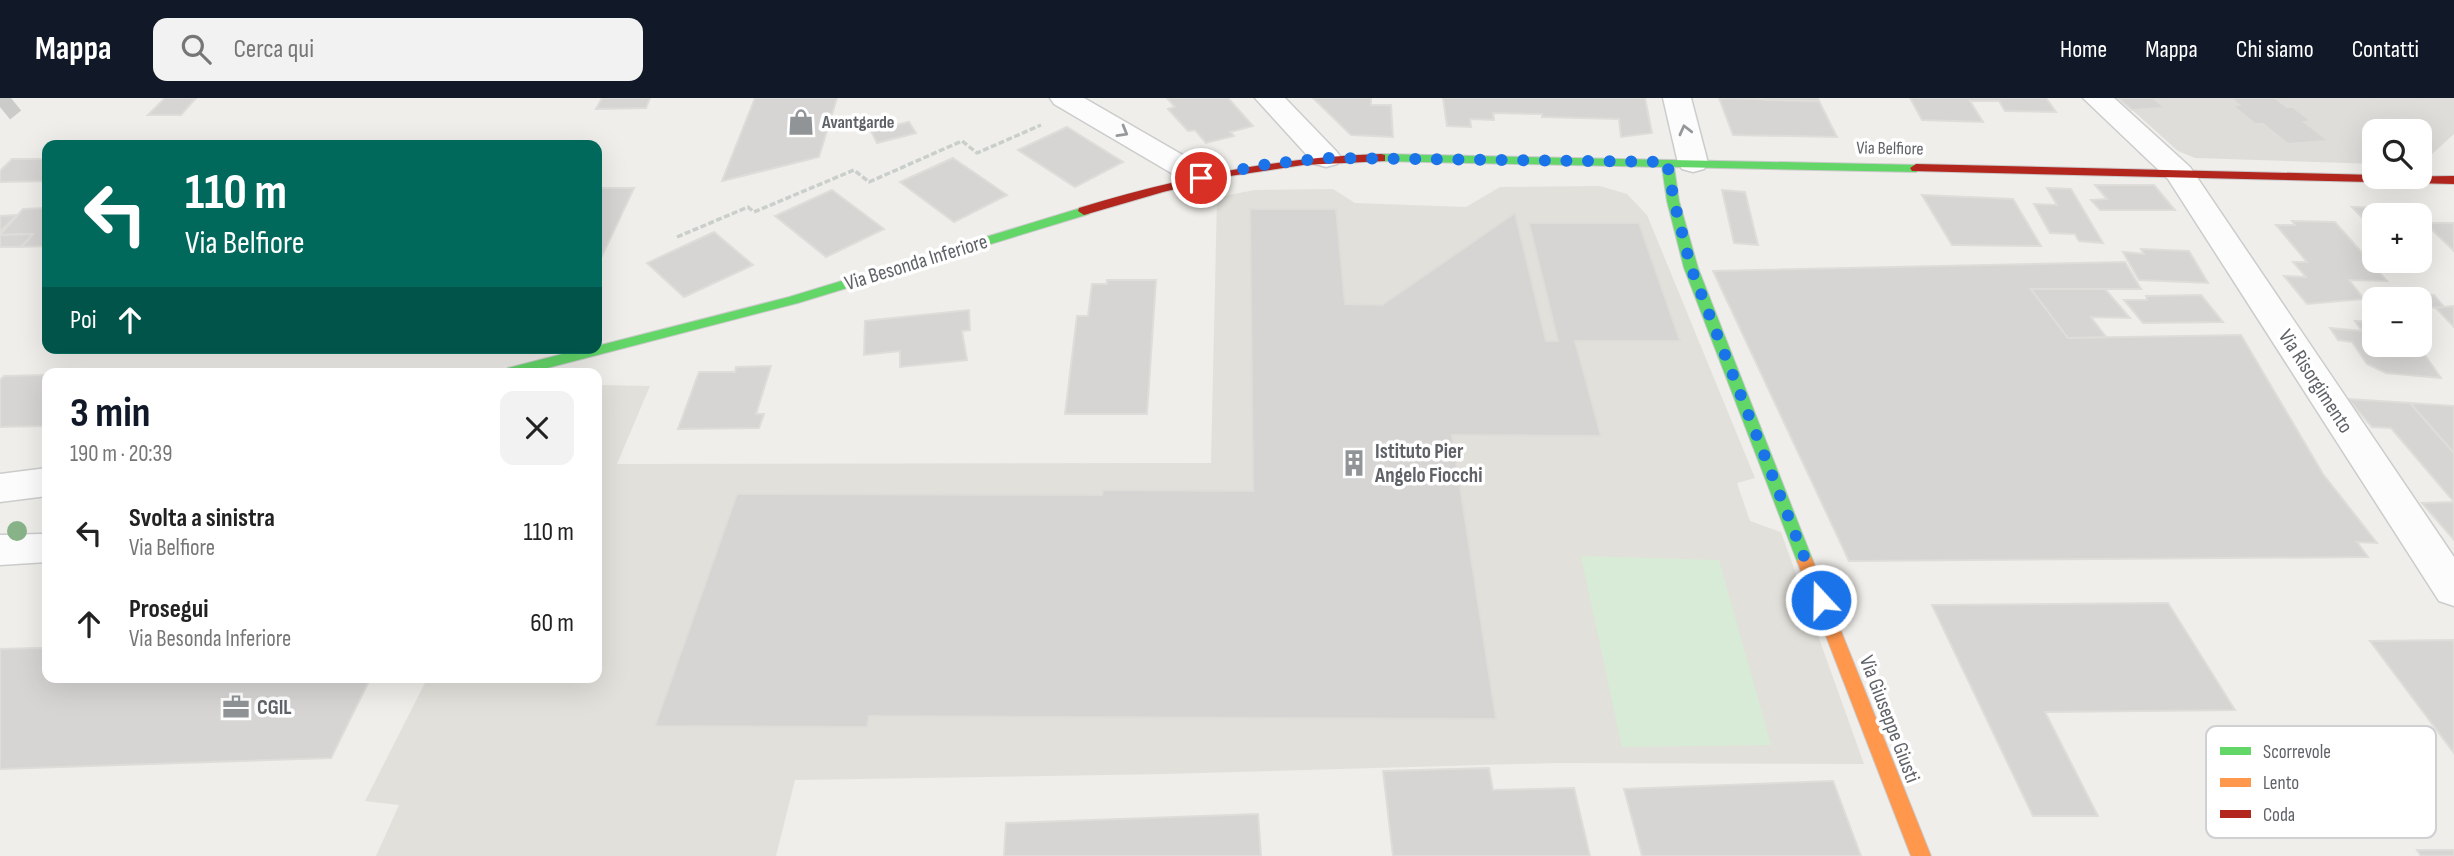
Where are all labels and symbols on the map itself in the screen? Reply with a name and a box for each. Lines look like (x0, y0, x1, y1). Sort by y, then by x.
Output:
shop icon: Avantgarde (786, 107, 816, 137)
place label: Avantgarde (821, 112, 895, 133)
one-way arrow (1116, 124, 1129, 137)
one-way arrow (1679, 125, 1693, 137)
street label: Via Belfiore (1856, 137, 1924, 160)
pin (1171, 148, 1231, 208)
street label: Via Besonda Inferiore (842, 229, 991, 296)
street label: Via Risorgimento (2273, 325, 2358, 438)
place label: Istituto Pier Angelo Fiocchi (1374, 439, 1482, 488)
building icon: Istituto Pier Angelo Fiocchi (1339, 448, 1369, 478)
position arrow (1784, 563, 1858, 637)
street label: Via Giuseppe Giusti (1854, 652, 1925, 786)
office icon: CGIL (221, 692, 251, 722)
place label: CGIL (257, 695, 292, 720)
legend (2206, 726, 2436, 838)
text: Scorrevole (2263, 741, 2331, 764)
text: Lento (2263, 772, 2299, 795)
text: Coda (2263, 804, 2295, 827)

